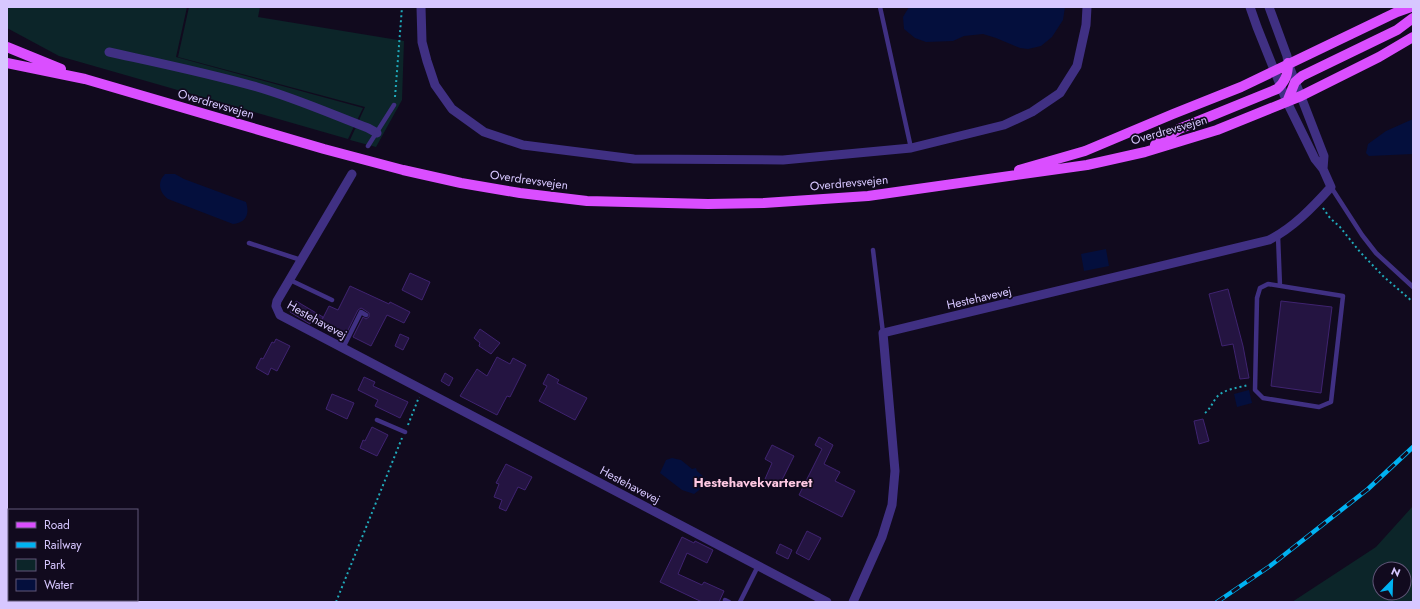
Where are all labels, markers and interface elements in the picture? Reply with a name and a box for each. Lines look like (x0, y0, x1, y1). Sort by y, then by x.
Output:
street label: Overdrevsvejen (176, 85, 256, 123)
street label: Overdrevsvejen (1129, 111, 1209, 149)
street label: Overdrevsvejen (489, 166, 569, 194)
street label: Overdrevsvejen (809, 171, 889, 195)
street label: Hestehavevej (945, 282, 1013, 314)
street label: Hestehavevej (284, 296, 350, 344)
street label: Hestehavevej (597, 462, 663, 508)
district label: Hestehavekvarteret (694, 473, 813, 492)
legend (8, 509, 138, 601)
text: Road (44, 516, 70, 534)
text: Railway (44, 536, 82, 554)
text: Park (44, 556, 66, 574)
north arrow (1372, 561, 1412, 601)
text: N (1389, 563, 1403, 581)
text: Water (44, 576, 75, 594)

